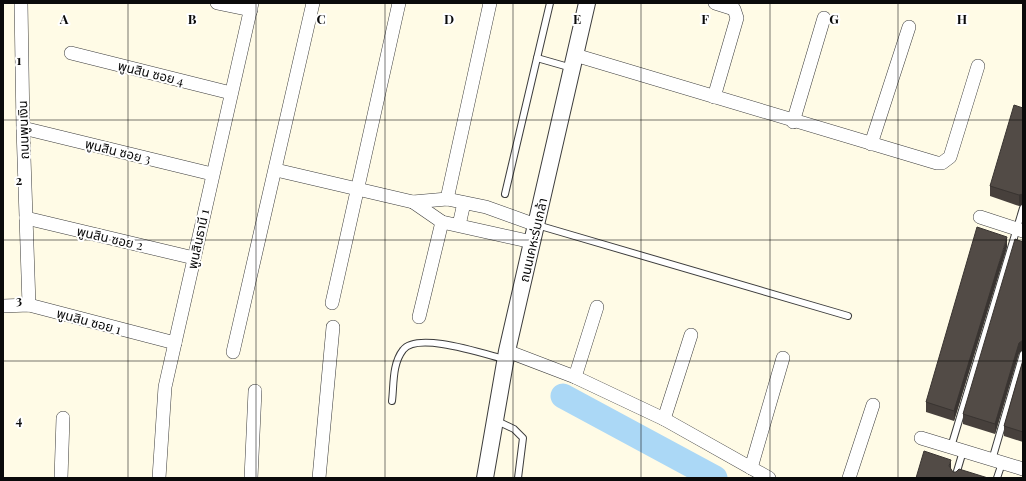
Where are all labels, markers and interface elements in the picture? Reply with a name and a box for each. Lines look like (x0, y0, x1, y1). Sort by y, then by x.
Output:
text: A (59, 10, 69, 27)
text: B (188, 10, 197, 27)
text: C (316, 10, 326, 27)
text: D (444, 10, 454, 27)
text: E (573, 10, 581, 27)
text: F (701, 10, 709, 27)
text: G (829, 10, 839, 27)
text: H (957, 10, 967, 27)
text: 1 (17, 51, 22, 68)
street label: พูนสิน ซอย 4 (116, 56, 186, 89)
street label: ถนนพูนเงิน (13, 100, 32, 160)
street label: พูนสิน ซอย 3 (83, 134, 153, 167)
text: 2 (16, 171, 23, 188)
street label: ถนนเคหะร่มเกล้า (515, 196, 550, 284)
street label: พูนสินธานี 1 (183, 207, 212, 270)
street label: พูนสิน ซอย 2 (75, 222, 145, 253)
text: 3 (16, 291, 22, 308)
street label: พูนสิน ซอย 1 (55, 304, 123, 337)
text: 4 (16, 411, 23, 428)

